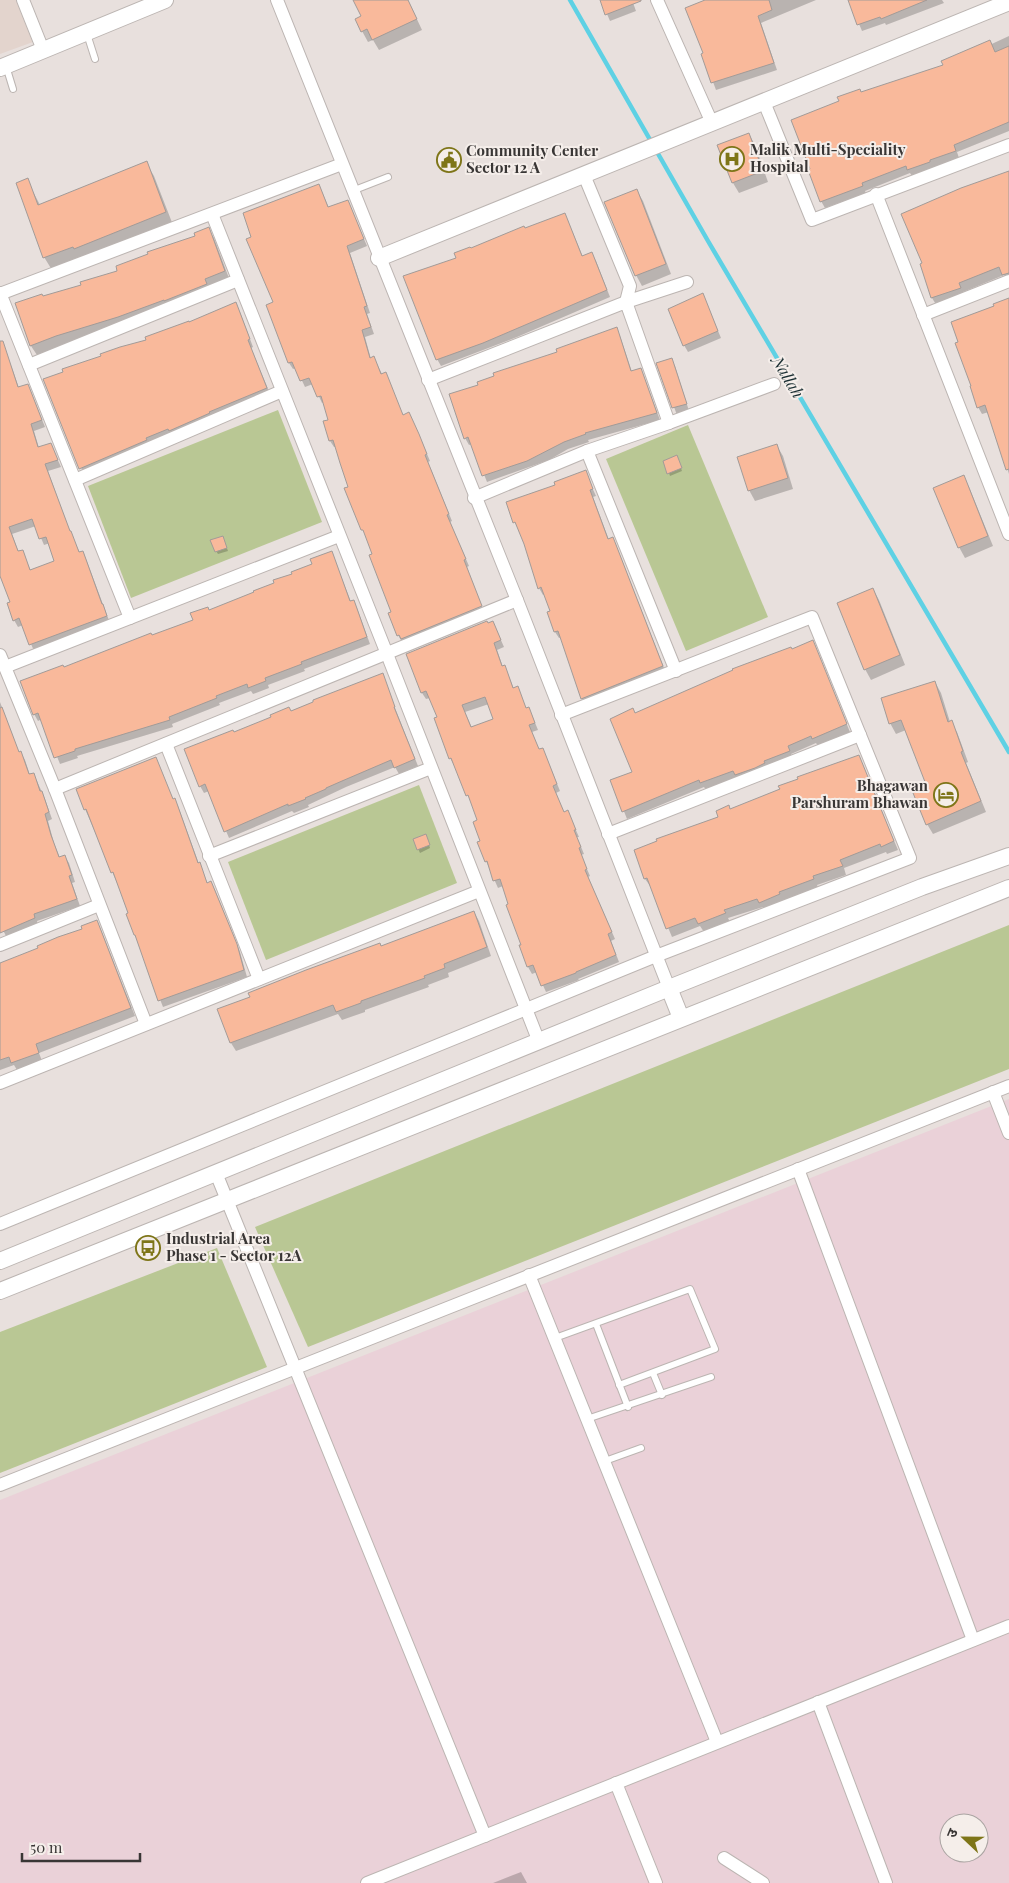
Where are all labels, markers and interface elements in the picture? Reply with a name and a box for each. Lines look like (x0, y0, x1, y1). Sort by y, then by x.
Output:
place label: Malik Multi-Speciality Hospital (750, 139, 906, 176)
place label: Community Center Sector 12 A (466, 140, 598, 177)
hospital icon: Malik Multi-Speciality Hospital (719, 146, 745, 172)
public building icon: Community Center Sector 12 A (436, 147, 462, 173)
water label: Nallah (767, 350, 809, 402)
place label: Bhagawan Parshuram Bhawan (791, 775, 929, 812)
hotel icon: Bhagawan Parshuram Bhawan (933, 782, 959, 808)
place label: Industrial Area Phase 1 - Sector 12A (166, 1228, 303, 1265)
bus stop icon: Industrial Area Phase 1 - Sector 12A (135, 1235, 161, 1261)
north arrow (939, 1813, 989, 1863)
text: उ (941, 1825, 962, 1840)
scale bar (22, 1830, 140, 1862)
text: 50 m (30, 1837, 63, 1857)

